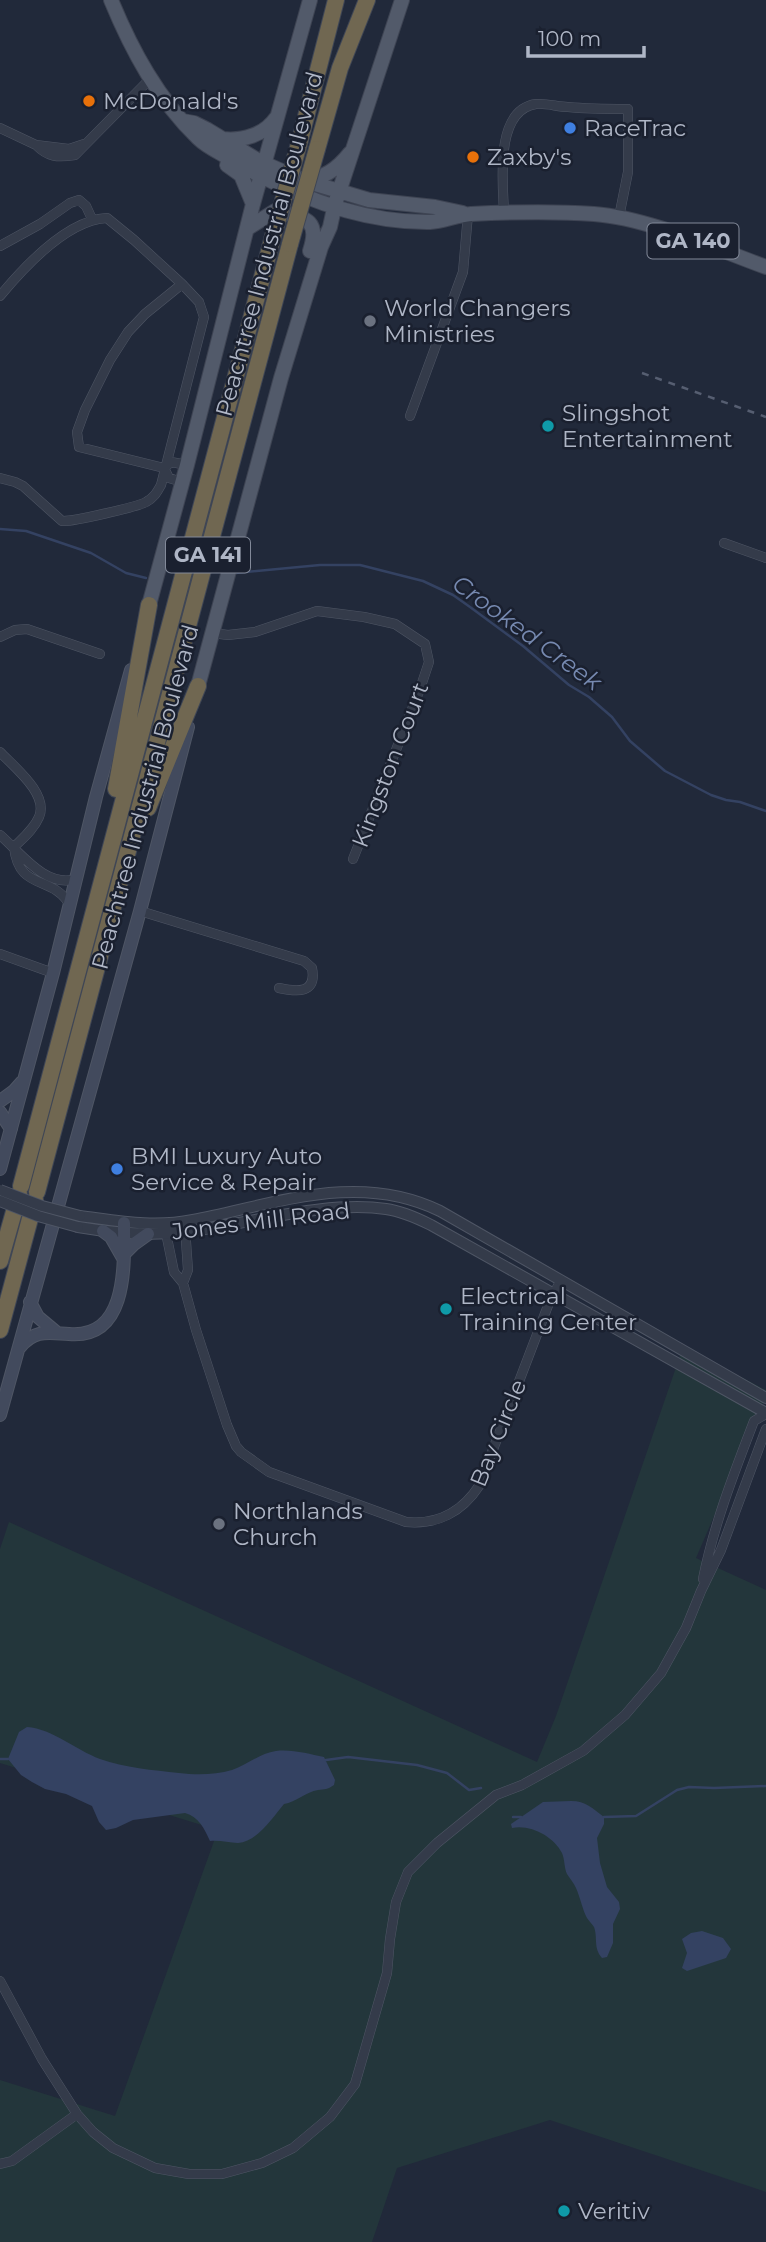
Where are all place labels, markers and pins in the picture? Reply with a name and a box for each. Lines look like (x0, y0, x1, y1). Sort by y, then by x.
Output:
place label: McDonald's (103, 87, 238, 115)
marker: McDonald's (81, 93, 97, 109)
place label: RaceTrac (584, 114, 686, 142)
marker: RaceTrac (562, 120, 578, 136)
place label: Zaxby's (487, 143, 571, 171)
marker: Zaxby's (465, 149, 481, 165)
place label: World Changers Ministries (384, 294, 571, 348)
marker: World Changers Ministries (362, 313, 378, 329)
place label: Slingshot Entertainment (562, 399, 733, 453)
marker: Slingshot Entertainment (540, 418, 556, 434)
place label: BMI Luxury Auto Service & Repair (131, 1142, 322, 1196)
marker: BMI Luxury Auto Service & Repair (109, 1161, 125, 1177)
place label: Electrical Training Center (460, 1282, 637, 1336)
marker: Electrical Training Center (438, 1301, 454, 1317)
place label: Northlands Church (233, 1497, 363, 1551)
marker: Northlands Church (211, 1516, 227, 1532)
place label: Veritiv (578, 2197, 650, 2225)
marker: Veritiv (556, 2203, 572, 2219)

